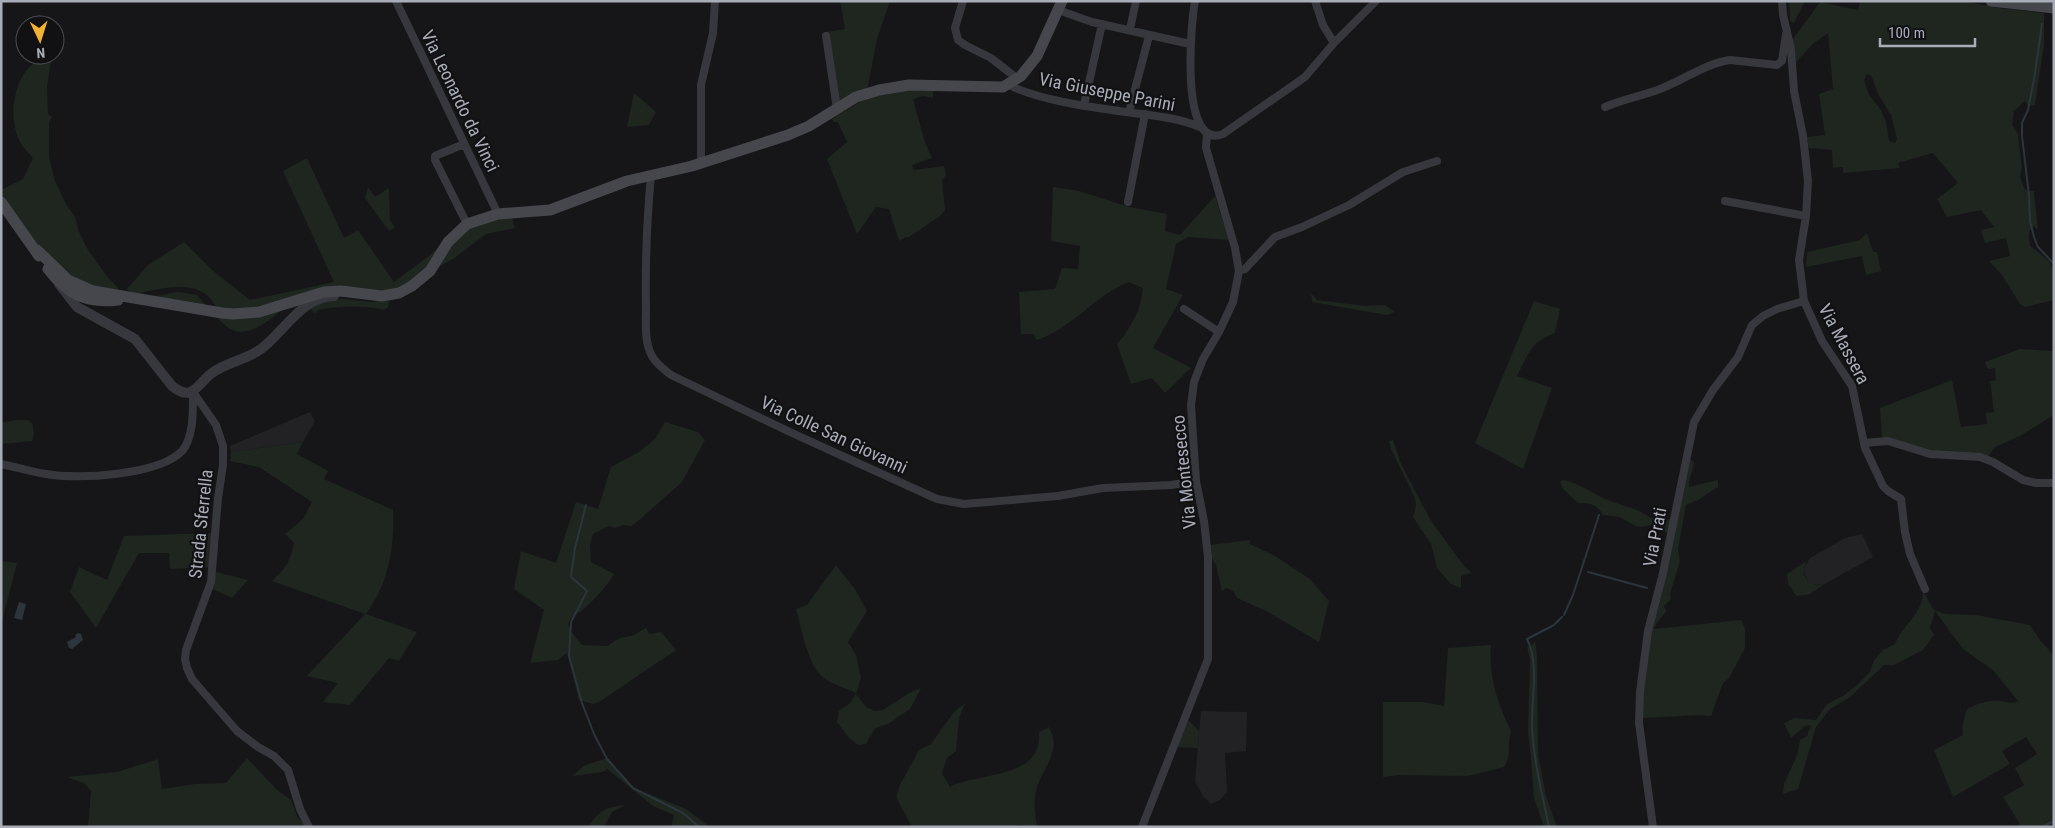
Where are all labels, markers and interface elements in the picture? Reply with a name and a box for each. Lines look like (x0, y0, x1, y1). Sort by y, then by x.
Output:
north arrow (15, 15, 65, 65)
scale bar (1880, 15, 1975, 47)
text: 100 m (1888, 24, 1925, 42)
street label: Via Leonardo da Vinci (417, 27, 504, 175)
text: N (36, 45, 46, 61)
street label: Via Giuseppe Parini (1037, 68, 1177, 115)
street label: Via Massera (1815, 300, 1874, 387)
street label: Via Colle San Giovanni (758, 391, 911, 478)
street label: Via Montesecco (1167, 414, 1200, 530)
street label: Strada Sferrella (184, 468, 217, 579)
street label: Via Prati (1638, 505, 1671, 568)

